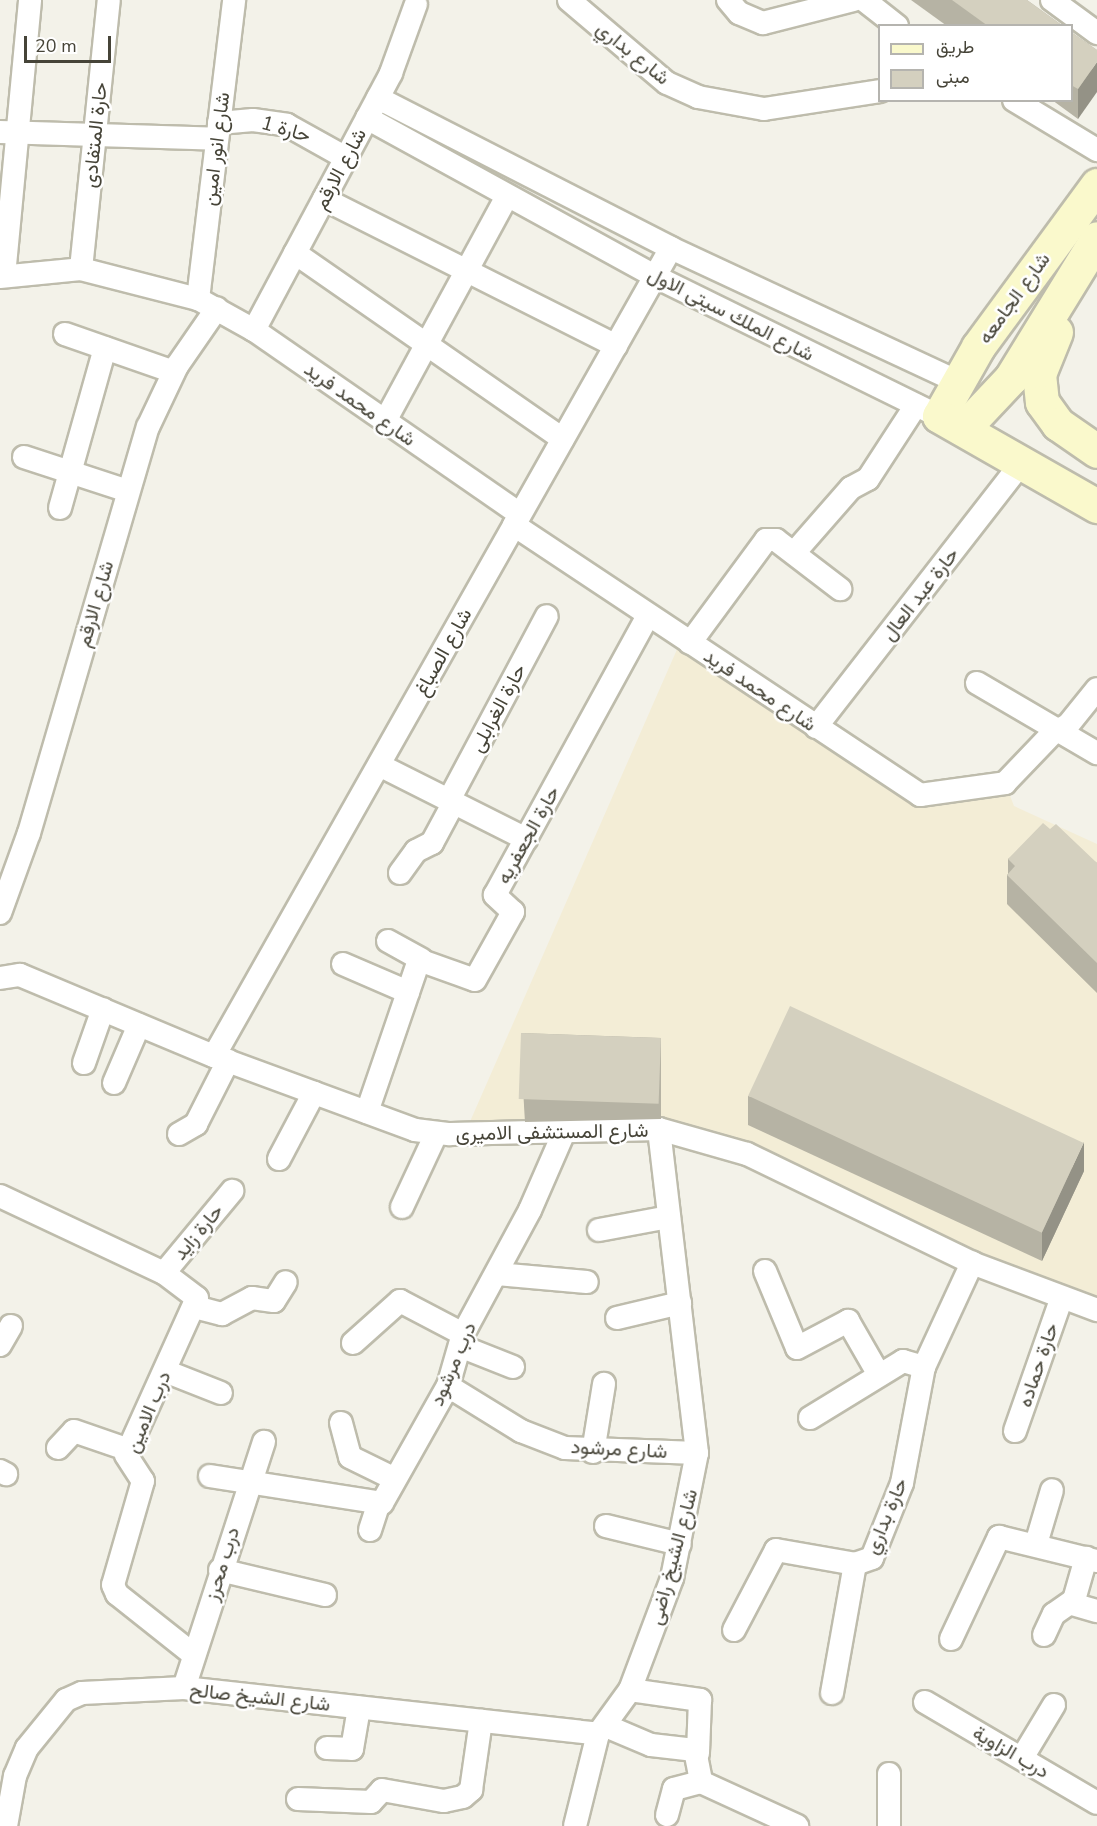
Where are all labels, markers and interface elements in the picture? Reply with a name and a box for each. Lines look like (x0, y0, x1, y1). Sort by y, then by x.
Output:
street label: شارع بداري (591, 16, 675, 90)
scale bar (27, 24, 114, 62)
legend (878, 24, 1073, 102)
text: 20 m (35, 34, 77, 58)
text: طريق (936, 35, 974, 59)
text: مبنى (936, 65, 970, 89)
street label: حارة المتفادى (78, 81, 112, 189)
street label: شارع انور امين (197, 91, 235, 207)
street label: حارة 1 (258, 111, 314, 147)
street label: شارع الارقم (309, 124, 371, 214)
street label: شارع الجامعه (973, 248, 1055, 348)
street label: شارع الملك سيتى الاول (644, 262, 818, 366)
street label: شارع محمد فريد (300, 357, 420, 451)
street label: حارة عبد العال (876, 543, 964, 645)
street label: شارع الارقم (71, 558, 119, 650)
street label: شارع الصباغ (409, 604, 477, 700)
street label: شارع محمد فريد (699, 644, 821, 736)
street label: حارة الغرابلى (465, 660, 531, 756)
street label: حارة الجعفريه (491, 782, 565, 888)
street label: شارع المستشفى الاميرى (455, 1118, 649, 1146)
street label: حارة زايد (168, 1199, 228, 1265)
street label: درب مرشود (425, 1319, 481, 1409)
street label: حارة حماده (1012, 1320, 1064, 1410)
street label: درب الامين (120, 1367, 176, 1457)
street label: شارع مرشود (570, 1434, 668, 1464)
street label: حارة بداري (859, 1474, 913, 1558)
street label: شارع الشيخ راضى (643, 1486, 703, 1628)
street label: درب محرز (199, 1524, 245, 1604)
street label: شارع الشيخ صالح (188, 1678, 332, 1716)
street label: درب الزاوية (968, 1721, 1054, 1783)

